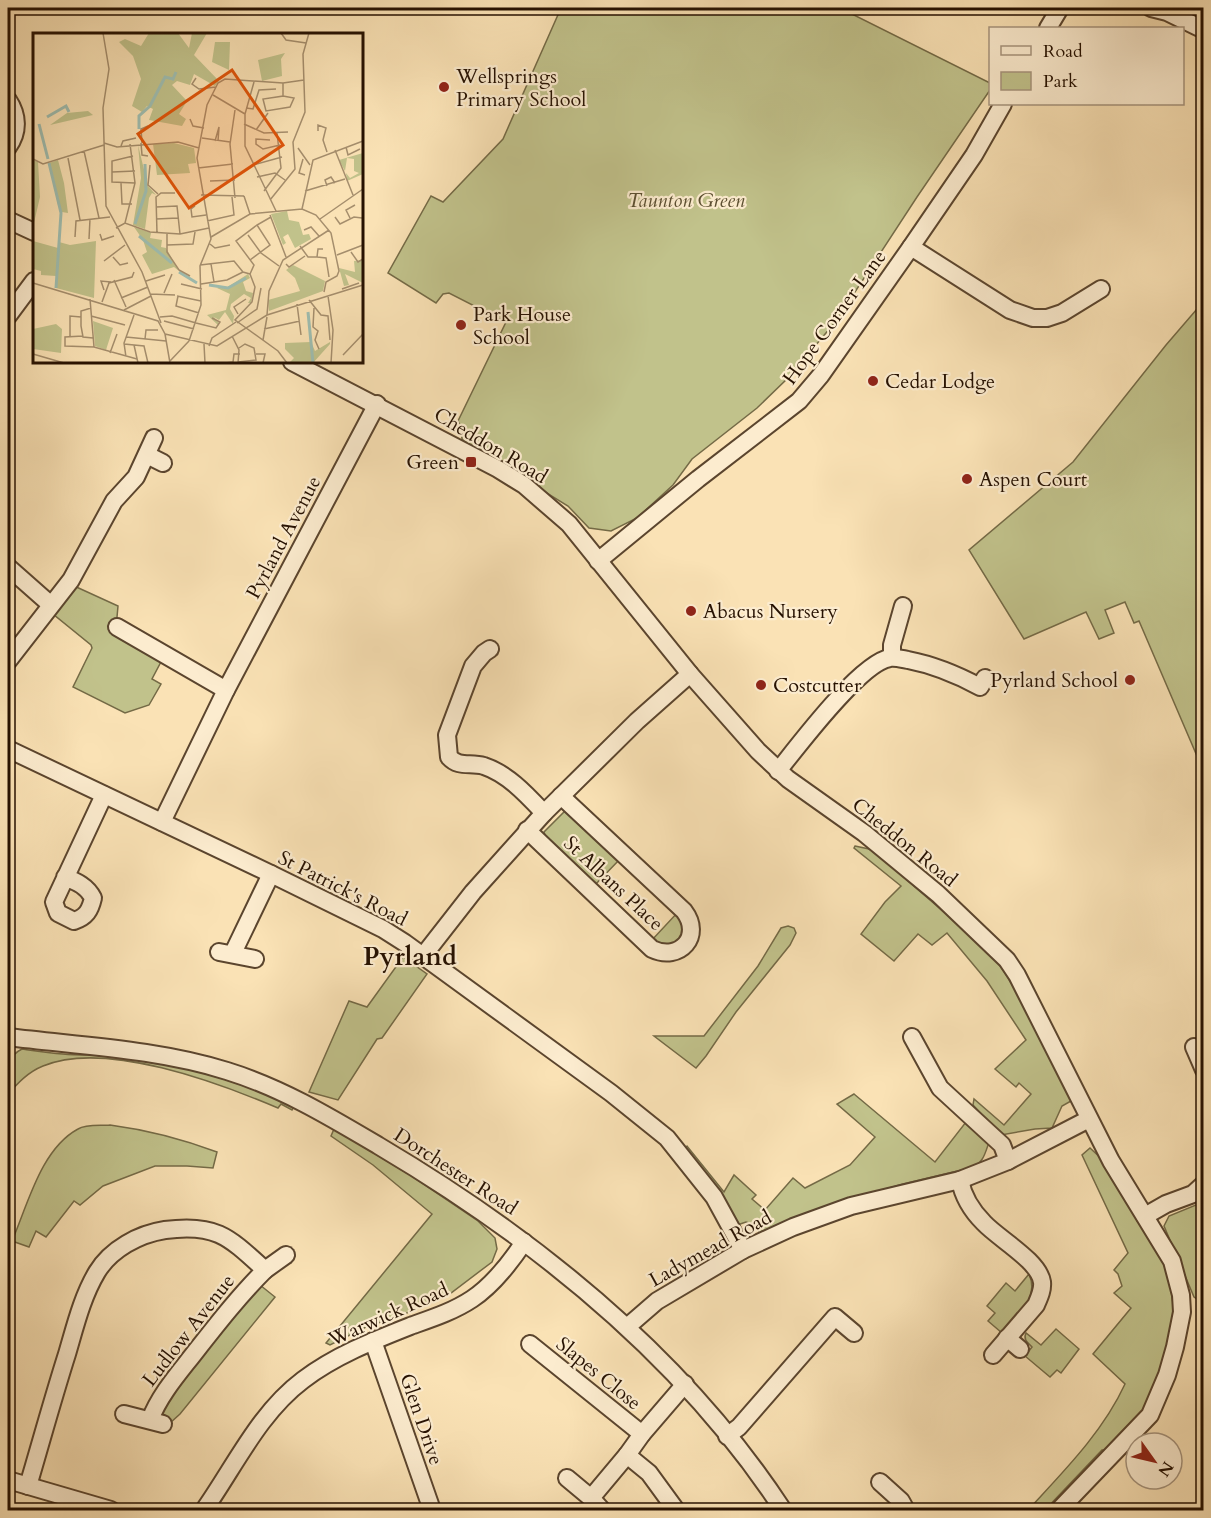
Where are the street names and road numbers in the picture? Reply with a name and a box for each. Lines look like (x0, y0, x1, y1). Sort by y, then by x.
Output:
street label: Hope Corner Lane (776, 244, 892, 390)
street label: Cheddon Road (429, 401, 553, 490)
street label: Pyrland Avenue (240, 471, 327, 603)
street label: Cheddon Road (846, 792, 963, 893)
street label: St Albans Place (558, 830, 670, 937)
street label: St Patrick's Road (273, 844, 412, 933)
street label: Dorchester Road (389, 1121, 523, 1222)
street label: Ladymead Road (644, 1203, 777, 1293)
street label: Ludlow Avenue (136, 1268, 241, 1392)
street label: Warwick Road (323, 1276, 453, 1353)
street label: Slapes Close (550, 1331, 647, 1416)
street label: Glen Drive (393, 1370, 450, 1469)

